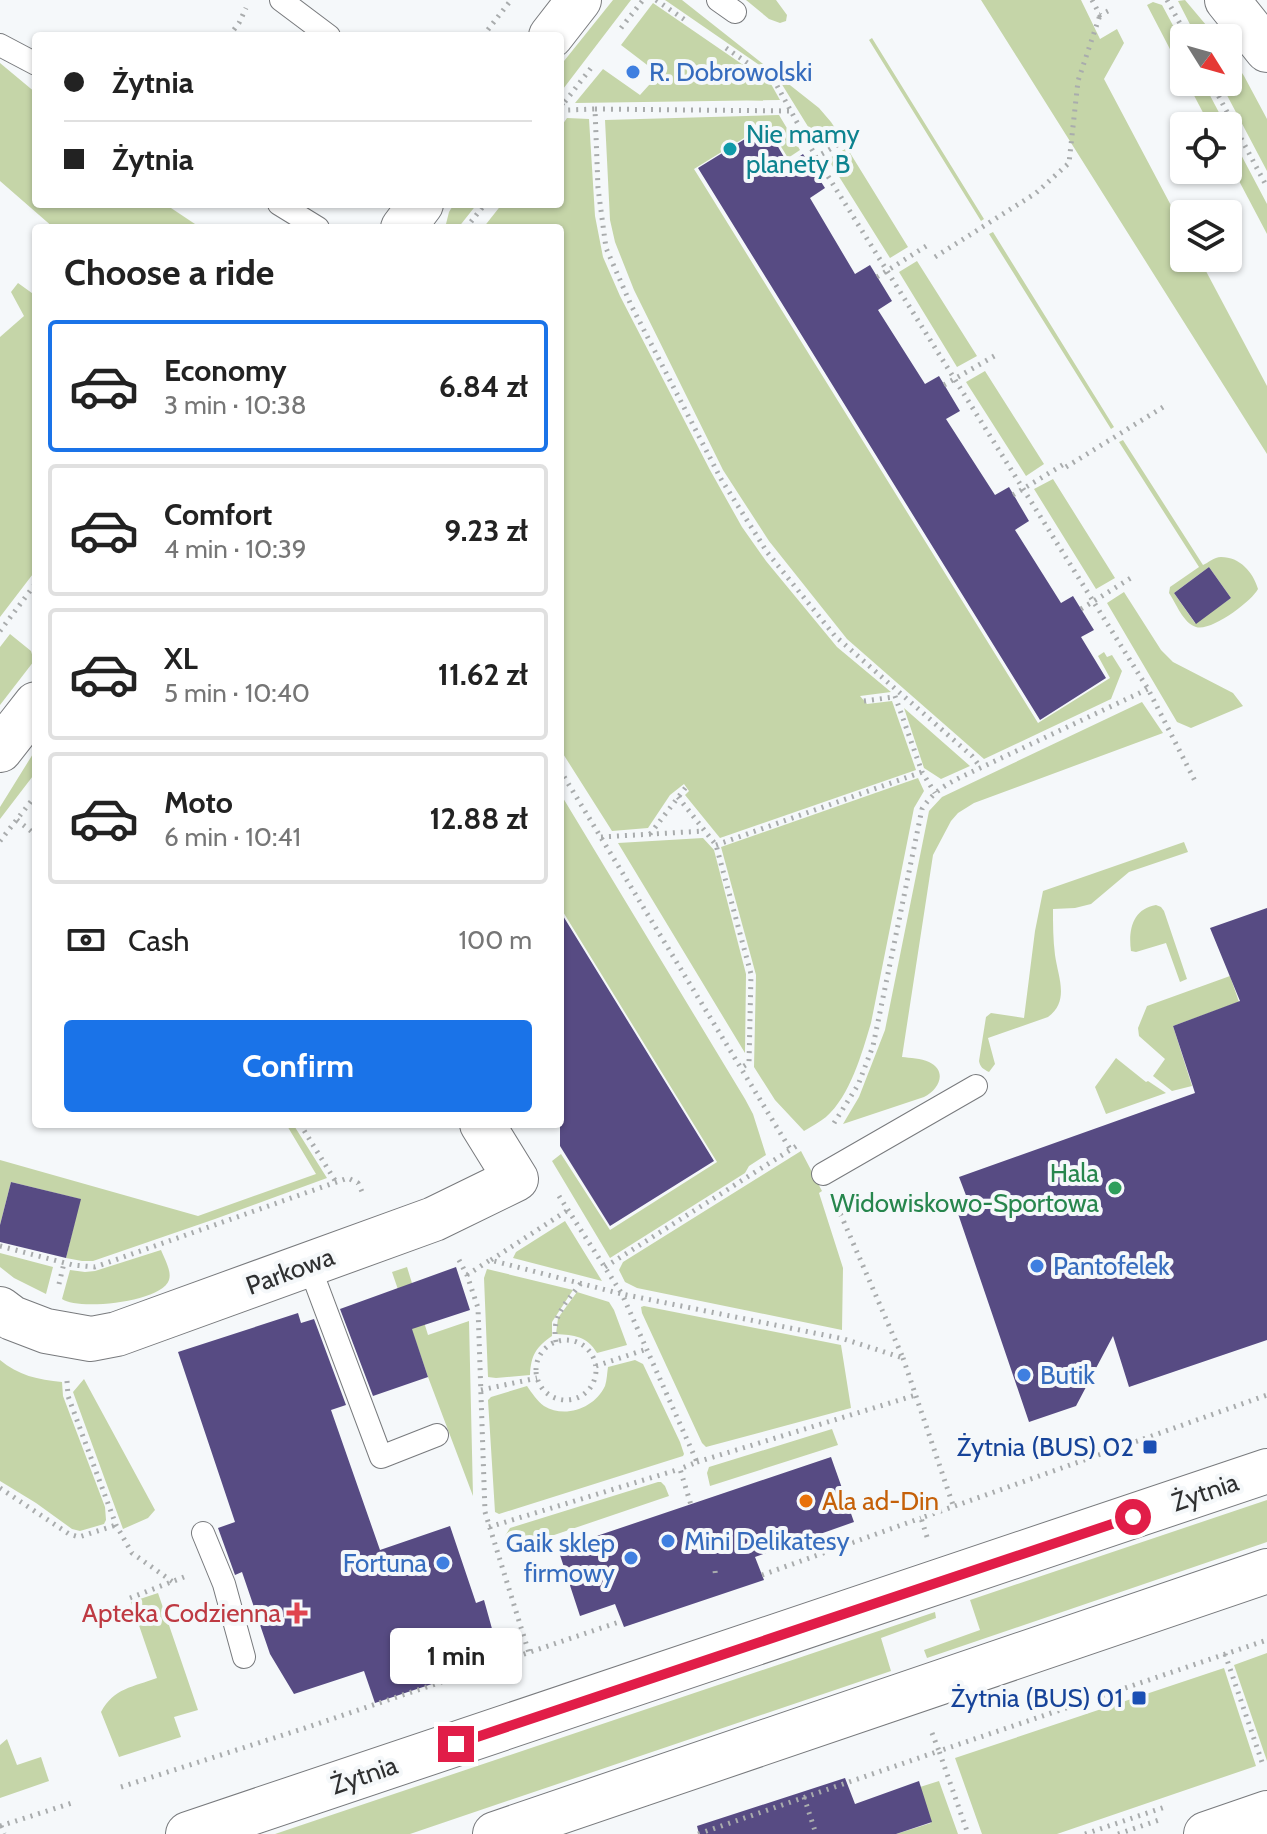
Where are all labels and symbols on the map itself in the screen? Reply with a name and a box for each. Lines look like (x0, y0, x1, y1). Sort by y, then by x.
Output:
north arrow (1170, 24, 1242, 96)
place label: R. Dobrowolski (649, 56, 813, 88)
marker: R. Dobrowolski (624, 63, 642, 81)
place label: Nie mamy planety B (746, 118, 860, 180)
marker: Nie mamy planety B (721, 140, 739, 158)
place label: Hala Widowiskowo-Sportowa (830, 1157, 1100, 1219)
marker: Hala Widowiskowo-Sportowa (1106, 1179, 1124, 1197)
street label: Parkowa (241, 1240, 339, 1302)
place label: Pantofelek (1053, 1250, 1170, 1282)
marker: Pantofelek (1028, 1257, 1046, 1275)
place label: Butik (1040, 1359, 1095, 1391)
marker: Butik (1015, 1366, 1033, 1384)
place label: Żytnia (BUS) 02 (957, 1431, 1134, 1463)
marker: Żytnia (BUS) 02 (1141, 1438, 1159, 1456)
street label: Żytnia (1167, 1466, 1243, 1518)
place label: Ala ad-Din (822, 1485, 939, 1517)
marker: Ala ad-Din (797, 1492, 815, 1510)
route start (1115, 1499, 1151, 1535)
place label: Mini Delikatesy (684, 1525, 850, 1557)
place label: Gaik sklep firmowy (506, 1527, 615, 1589)
marker: Mini Delikatesy (659, 1532, 677, 1550)
place label: Fortuna (343, 1547, 428, 1579)
marker: Gaik sklep firmowy (622, 1549, 640, 1567)
marker: Fortuna (434, 1554, 452, 1572)
place label: Apteka Codzienna (82, 1597, 282, 1629)
marker: Apteka Codzienna (288, 1604, 306, 1622)
callout: 1 min (390, 1628, 522, 1684)
place label: Żytnia (BUS) 01 (951, 1682, 1123, 1714)
marker: Żytnia (BUS) 01 (1130, 1689, 1148, 1707)
route end (438, 1726, 474, 1762)
street label: Żytnia (326, 1749, 402, 1801)

